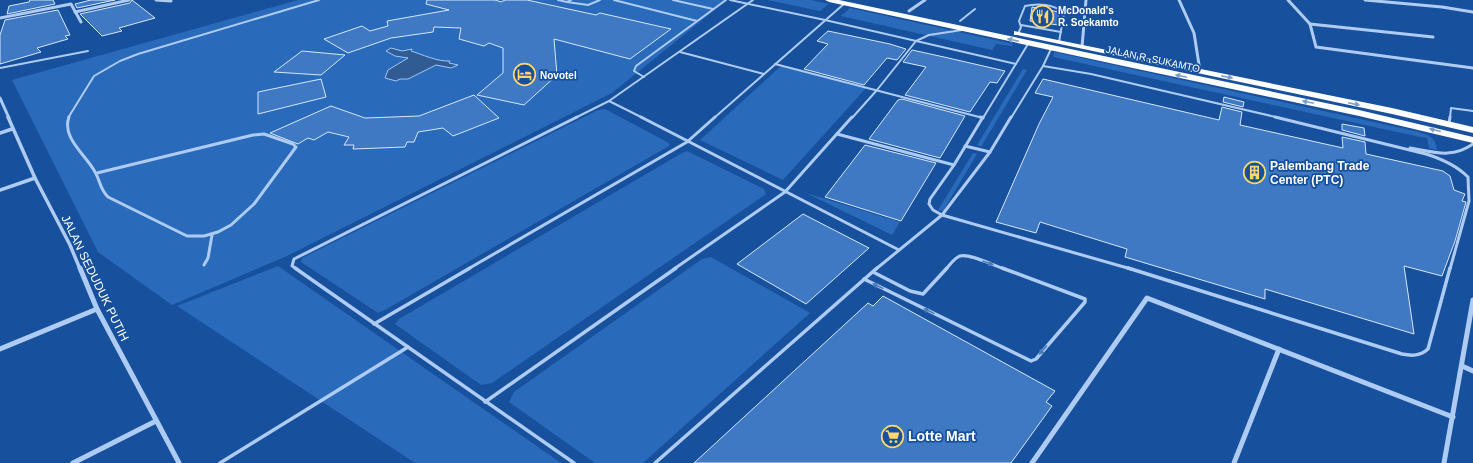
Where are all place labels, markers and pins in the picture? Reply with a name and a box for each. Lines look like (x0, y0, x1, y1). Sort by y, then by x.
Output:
restaurant icon: McDonald's R. Soekamto (1029, 3, 1055, 29)
place label: McDonald's R. Soekamto (1058, 5, 1119, 28)
hotel icon: Novotel (512, 62, 538, 88)
place label: Novotel (540, 70, 577, 81)
place label: Palembang Trade Center (PTC) (1270, 159, 1370, 187)
building icon: Palembang Trade Center (PTC) (1242, 160, 1268, 186)
supermarket icon: Lotte Mart (880, 423, 906, 449)
place label: Lotte Mart (908, 428, 976, 444)

